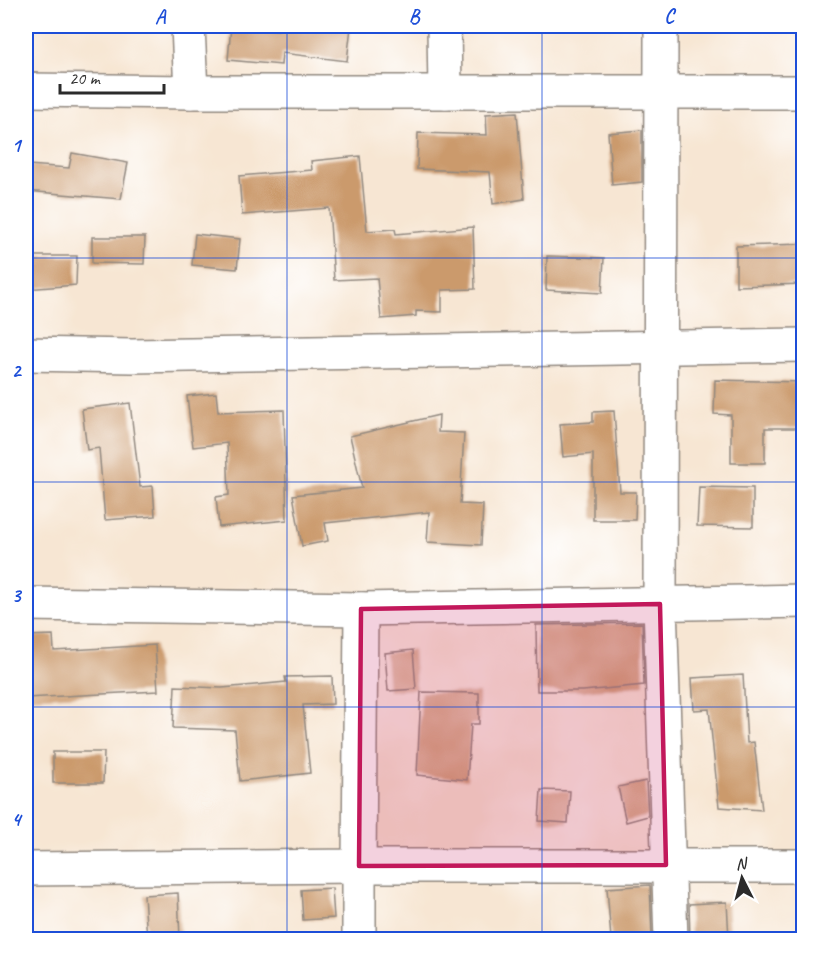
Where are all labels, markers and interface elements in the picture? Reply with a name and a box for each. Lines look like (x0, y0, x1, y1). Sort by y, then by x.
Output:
text: A (155, 4, 167, 29)
text: B (409, 4, 421, 29)
text: C (664, 4, 676, 29)
scale bar (60, 57, 164, 95)
text: 20 m (69, 67, 102, 89)
text: 1 (12, 133, 23, 158)
text: 2 (12, 358, 23, 383)
text: 3 (12, 583, 23, 608)
text: 4 (12, 807, 24, 832)
north arrow (712, 848, 772, 908)
text: N (735, 853, 750, 875)

